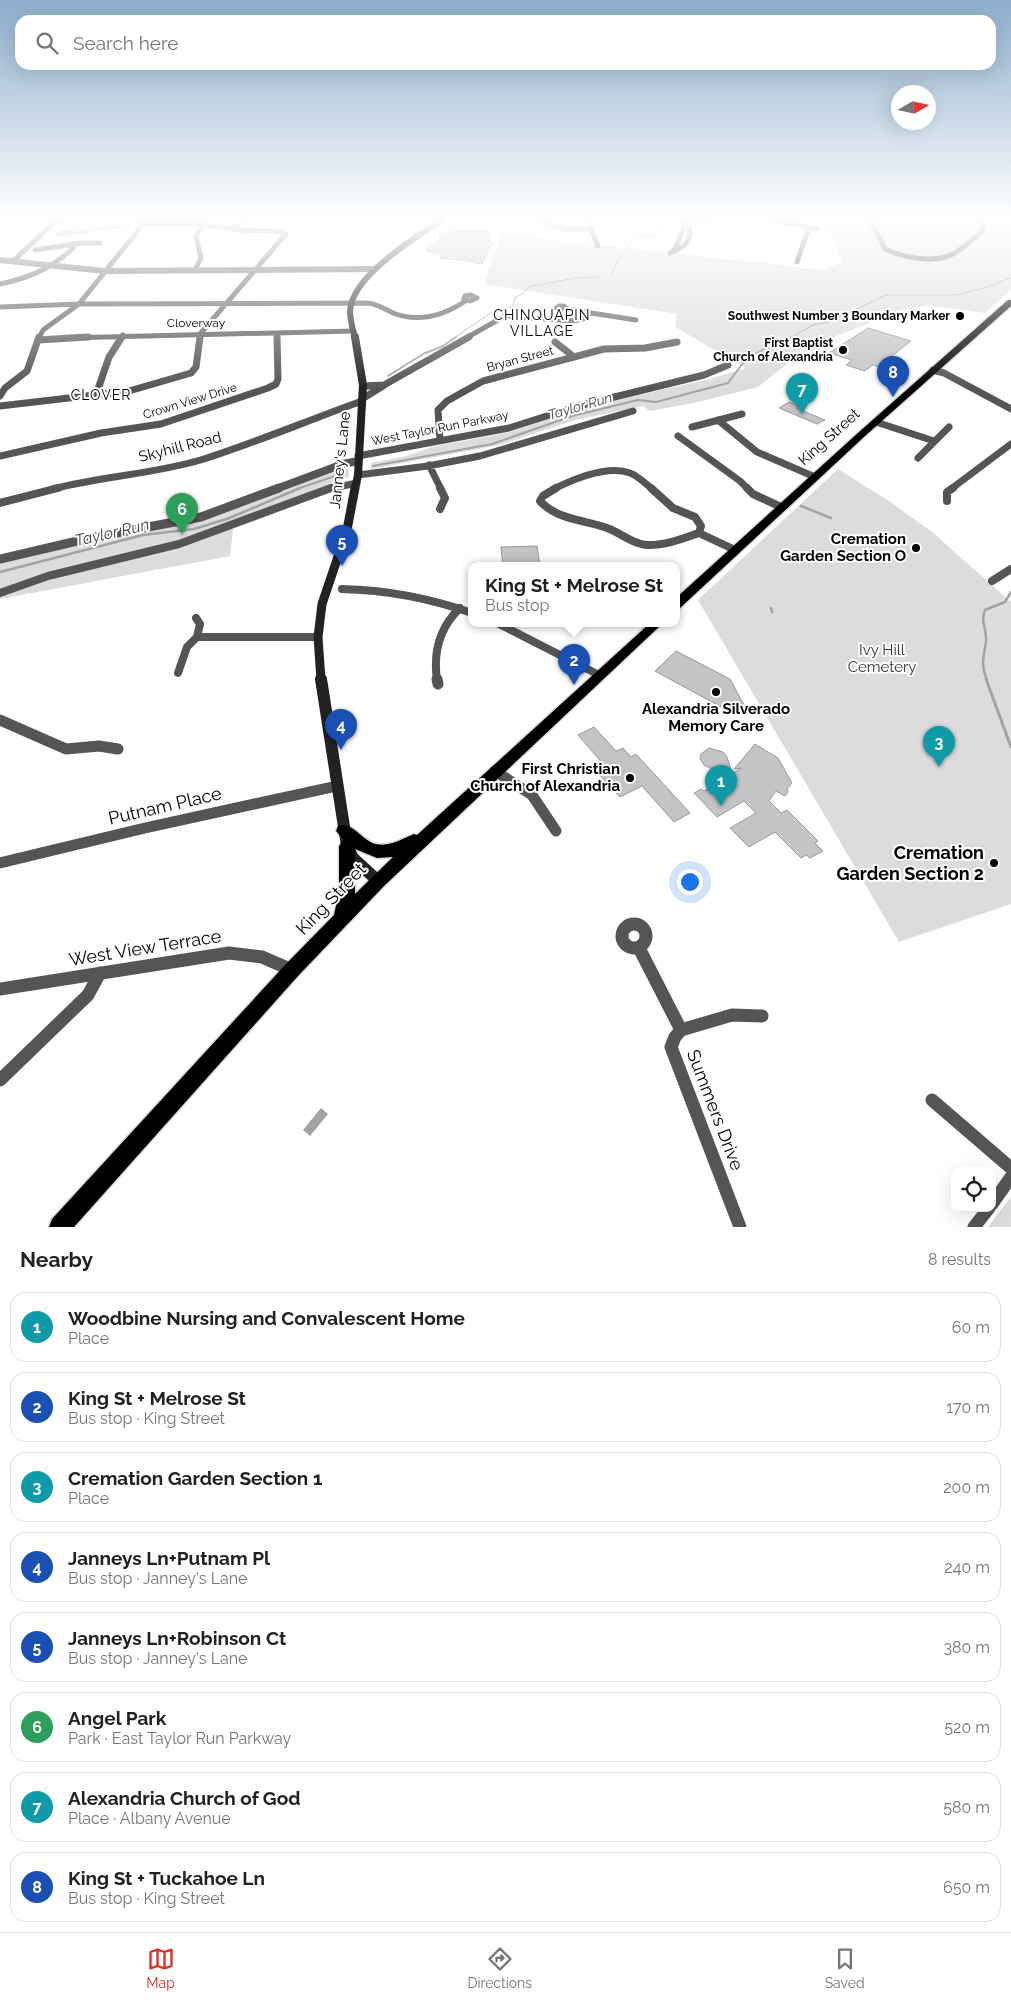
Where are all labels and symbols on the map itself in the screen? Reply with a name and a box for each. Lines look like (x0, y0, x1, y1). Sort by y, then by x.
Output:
north arrow (891, 85, 936, 130)
district label: CHINQUAPIN VILLAGE (493, 307, 591, 339)
place label: Southwest Number 3 Boundary Marker (728, 309, 950, 323)
marker: Southwest Number 3 Boundary Marker (954, 310, 966, 322)
street label: Cloverway (167, 316, 226, 330)
place label: First Baptist Church of Alexandria (713, 336, 833, 364)
street label: Bryan Street (485, 343, 555, 375)
marker: First Baptist Church of Alexandria (837, 344, 849, 356)
pin: 8 (877, 356, 909, 397)
pin: 7 (786, 373, 818, 414)
street label: Crown View Drive (141, 380, 239, 422)
district label: CLOVER (71, 387, 131, 403)
water label: Taylor Run (546, 389, 614, 423)
street label: King Street (795, 405, 863, 469)
street label: West Taylor Run Parkway (370, 408, 510, 448)
street label: Janney's Lane (326, 410, 354, 510)
street label: Skyhill Road (137, 428, 223, 466)
pin: 6 (166, 493, 198, 534)
water label: Taylor Run (73, 515, 151, 550)
pin: 5 (326, 525, 358, 566)
place label: Cremation Garden Section O (780, 530, 906, 565)
marker: Cremation Garden Section O (910, 542, 922, 554)
park label: Ivy Hill Cemetery (848, 641, 916, 676)
pin: 2 (558, 644, 590, 685)
marker: Alexandria Silverado Memory Care (710, 686, 722, 698)
place label: Alexandria Silverado Memory Care (642, 700, 790, 735)
pin: 4 (325, 709, 357, 750)
pin: 3 (923, 726, 955, 767)
place label: First Christian Church of Alexandria (470, 760, 620, 795)
pin: 1 (705, 765, 737, 806)
marker: First Christian Church of Alexandria (624, 772, 636, 784)
street label: Putnam Place (106, 782, 224, 829)
place label: Cremation Garden Section 2 (836, 842, 984, 884)
marker: Cremation Garden Section 2 (988, 857, 1000, 869)
street label: King Street (291, 858, 370, 939)
your location (677, 869, 703, 895)
street label: West View Terrace (67, 925, 223, 970)
street label: Summers Drive (683, 1046, 748, 1174)

